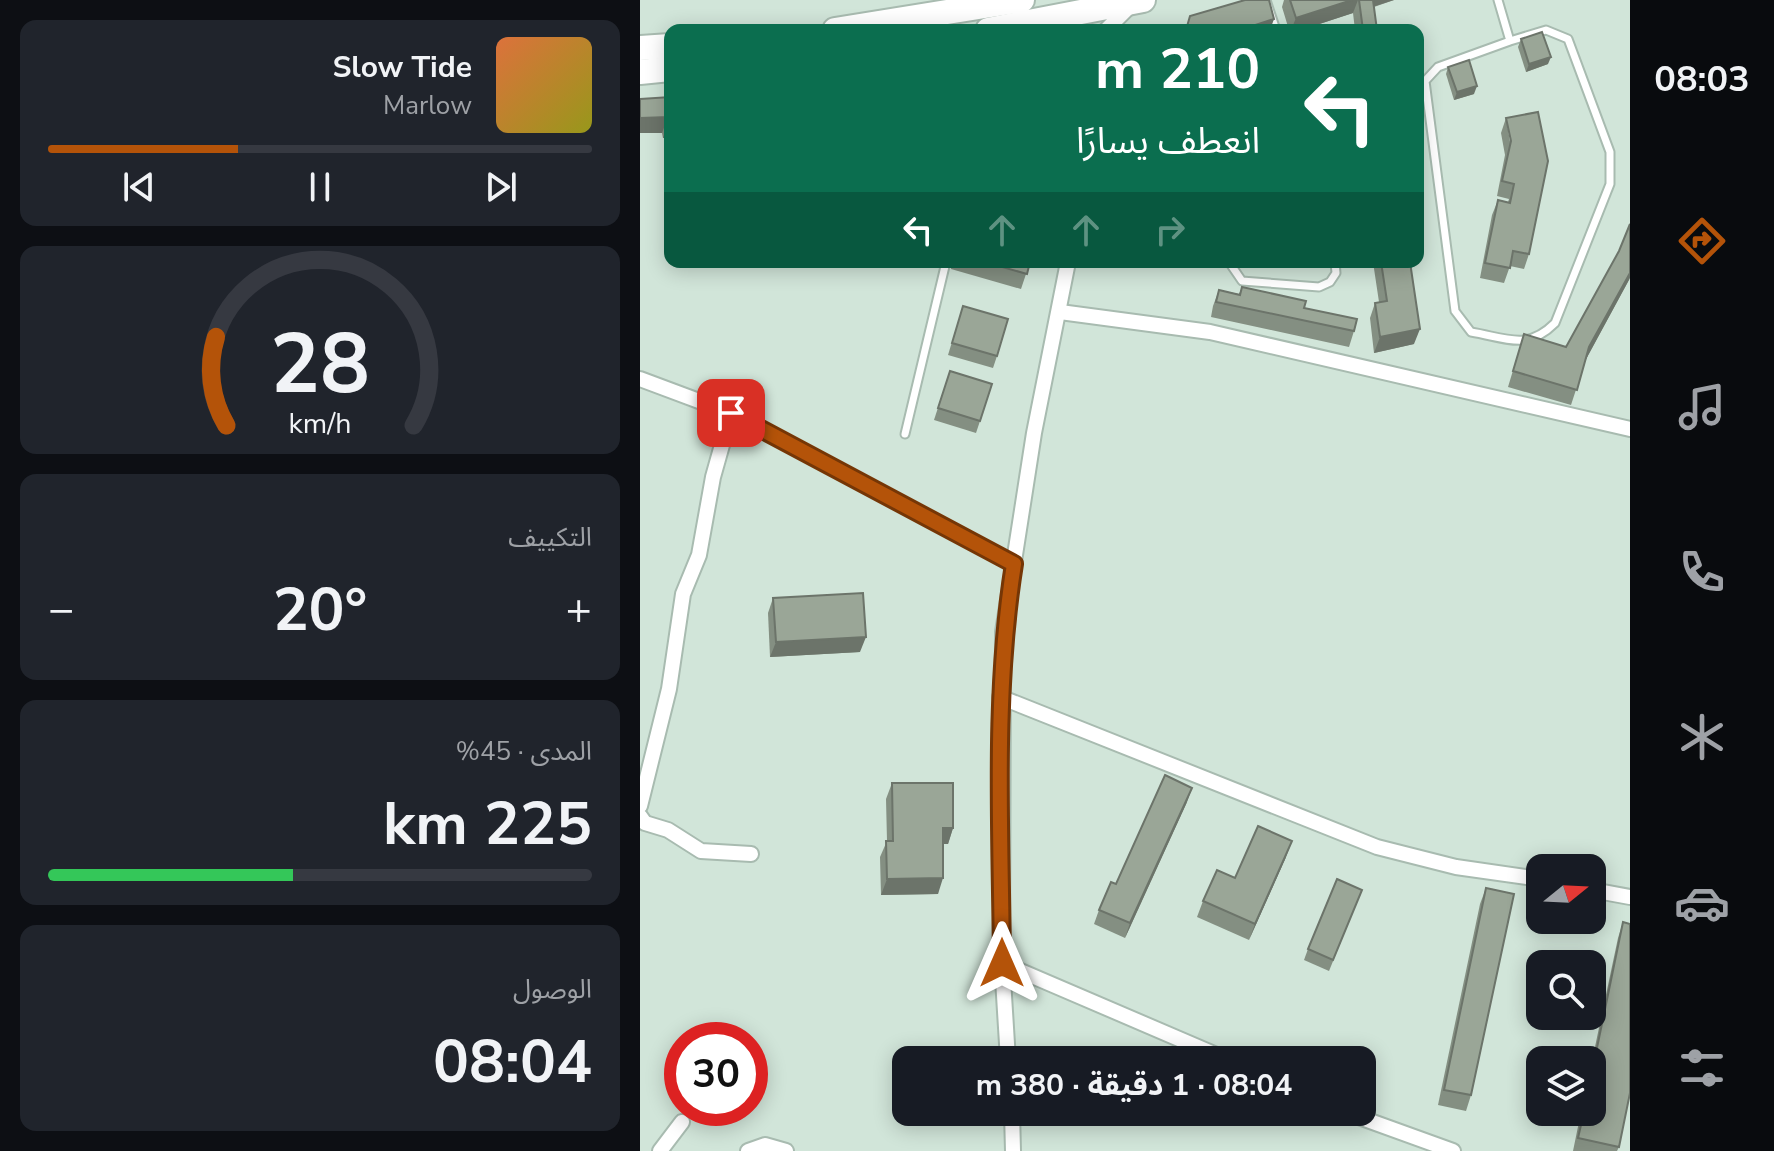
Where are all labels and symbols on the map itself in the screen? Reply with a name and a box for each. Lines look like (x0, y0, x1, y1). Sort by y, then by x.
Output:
pin (697, 379, 765, 447)
north arrow (1526, 854, 1606, 934)
position arrow (960, 921, 1044, 1005)
speed limit sign: 30 (664, 1022, 768, 1126)

